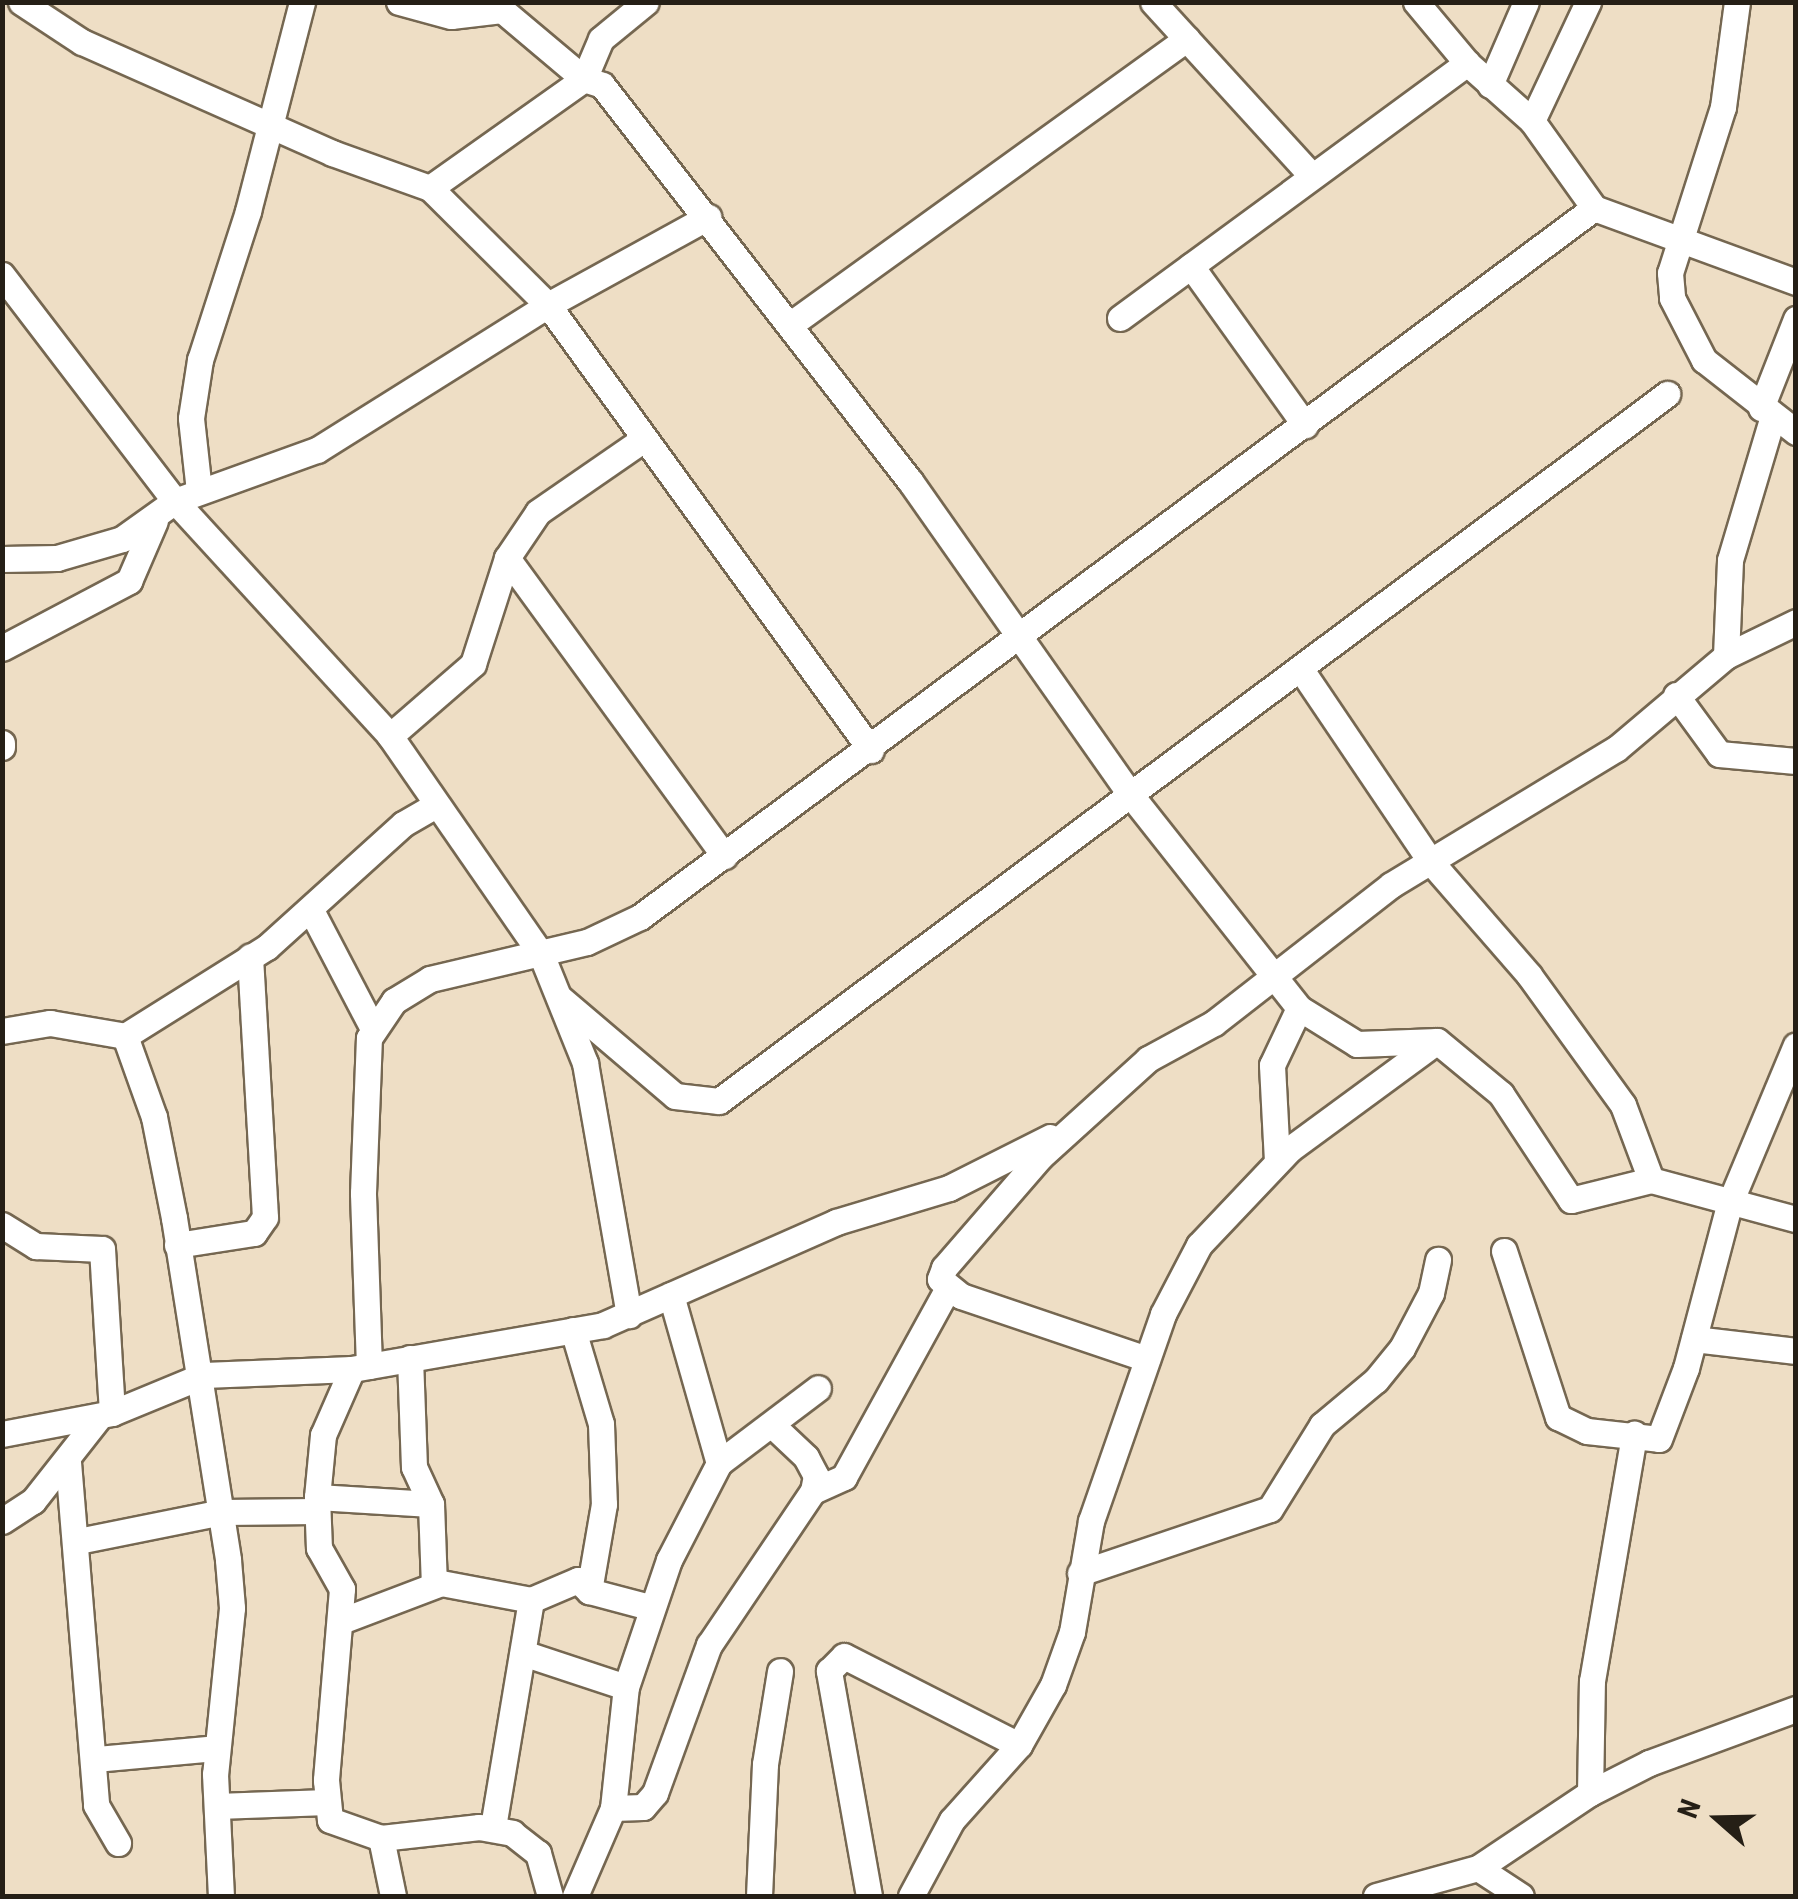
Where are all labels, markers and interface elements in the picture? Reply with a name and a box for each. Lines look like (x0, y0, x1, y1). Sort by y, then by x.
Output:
north arrow (1668, 1769, 1768, 1869)
text: N (1671, 1795, 1708, 1822)

